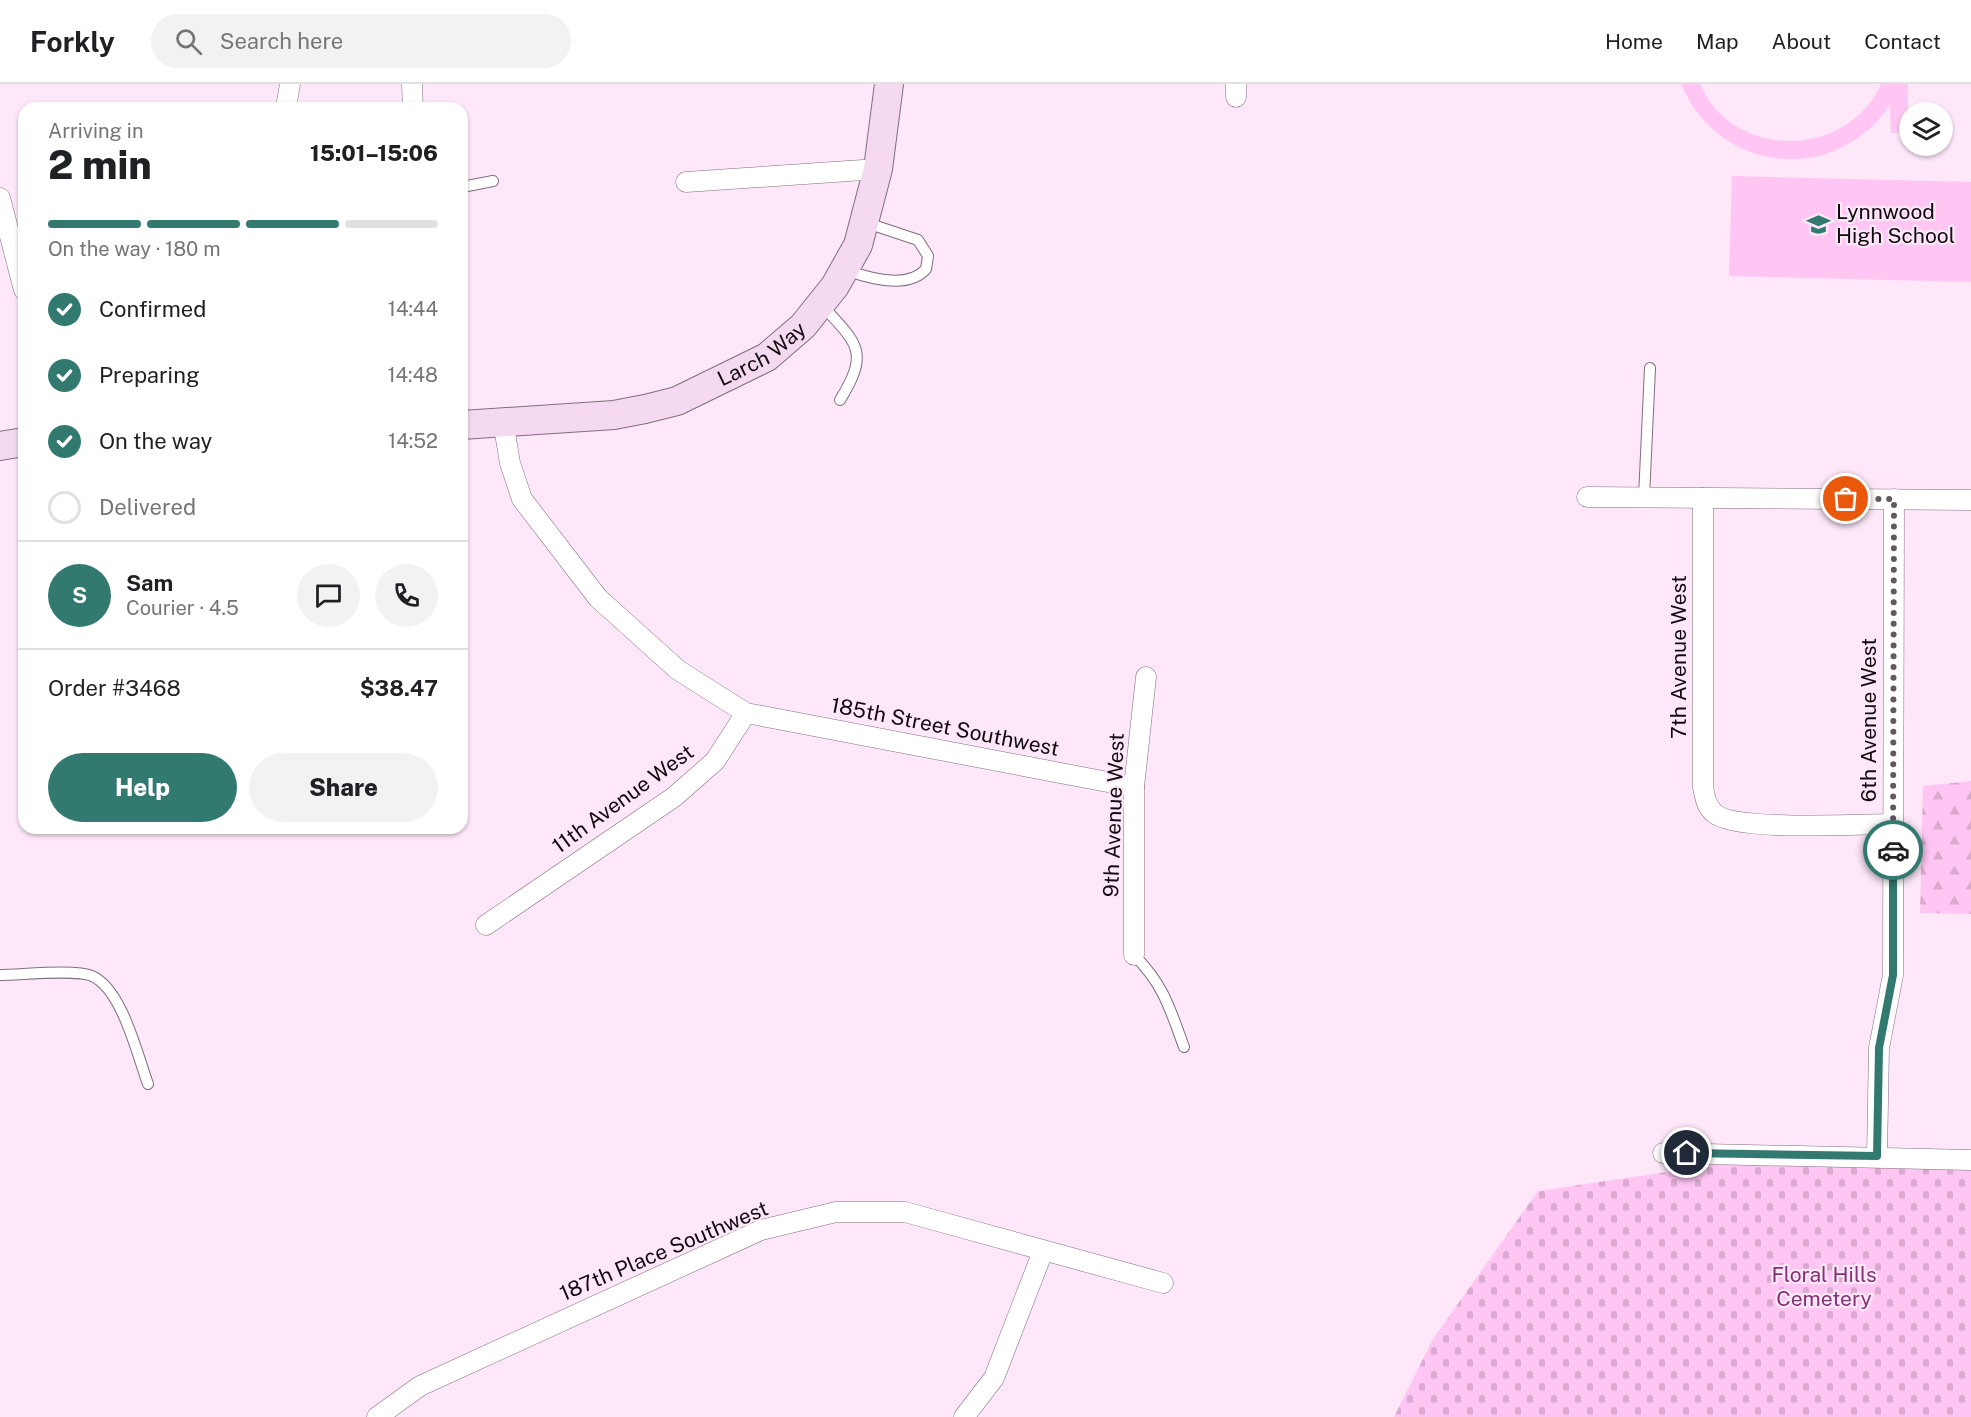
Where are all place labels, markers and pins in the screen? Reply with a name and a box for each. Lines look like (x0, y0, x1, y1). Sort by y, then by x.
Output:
place label: Lynnwood High School (1836, 199, 1955, 248)
school or university icon: Lynnwood High School (1805, 211, 1831, 237)
pin (1820, 473, 1871, 524)
pin (1661, 1127, 1712, 1178)

